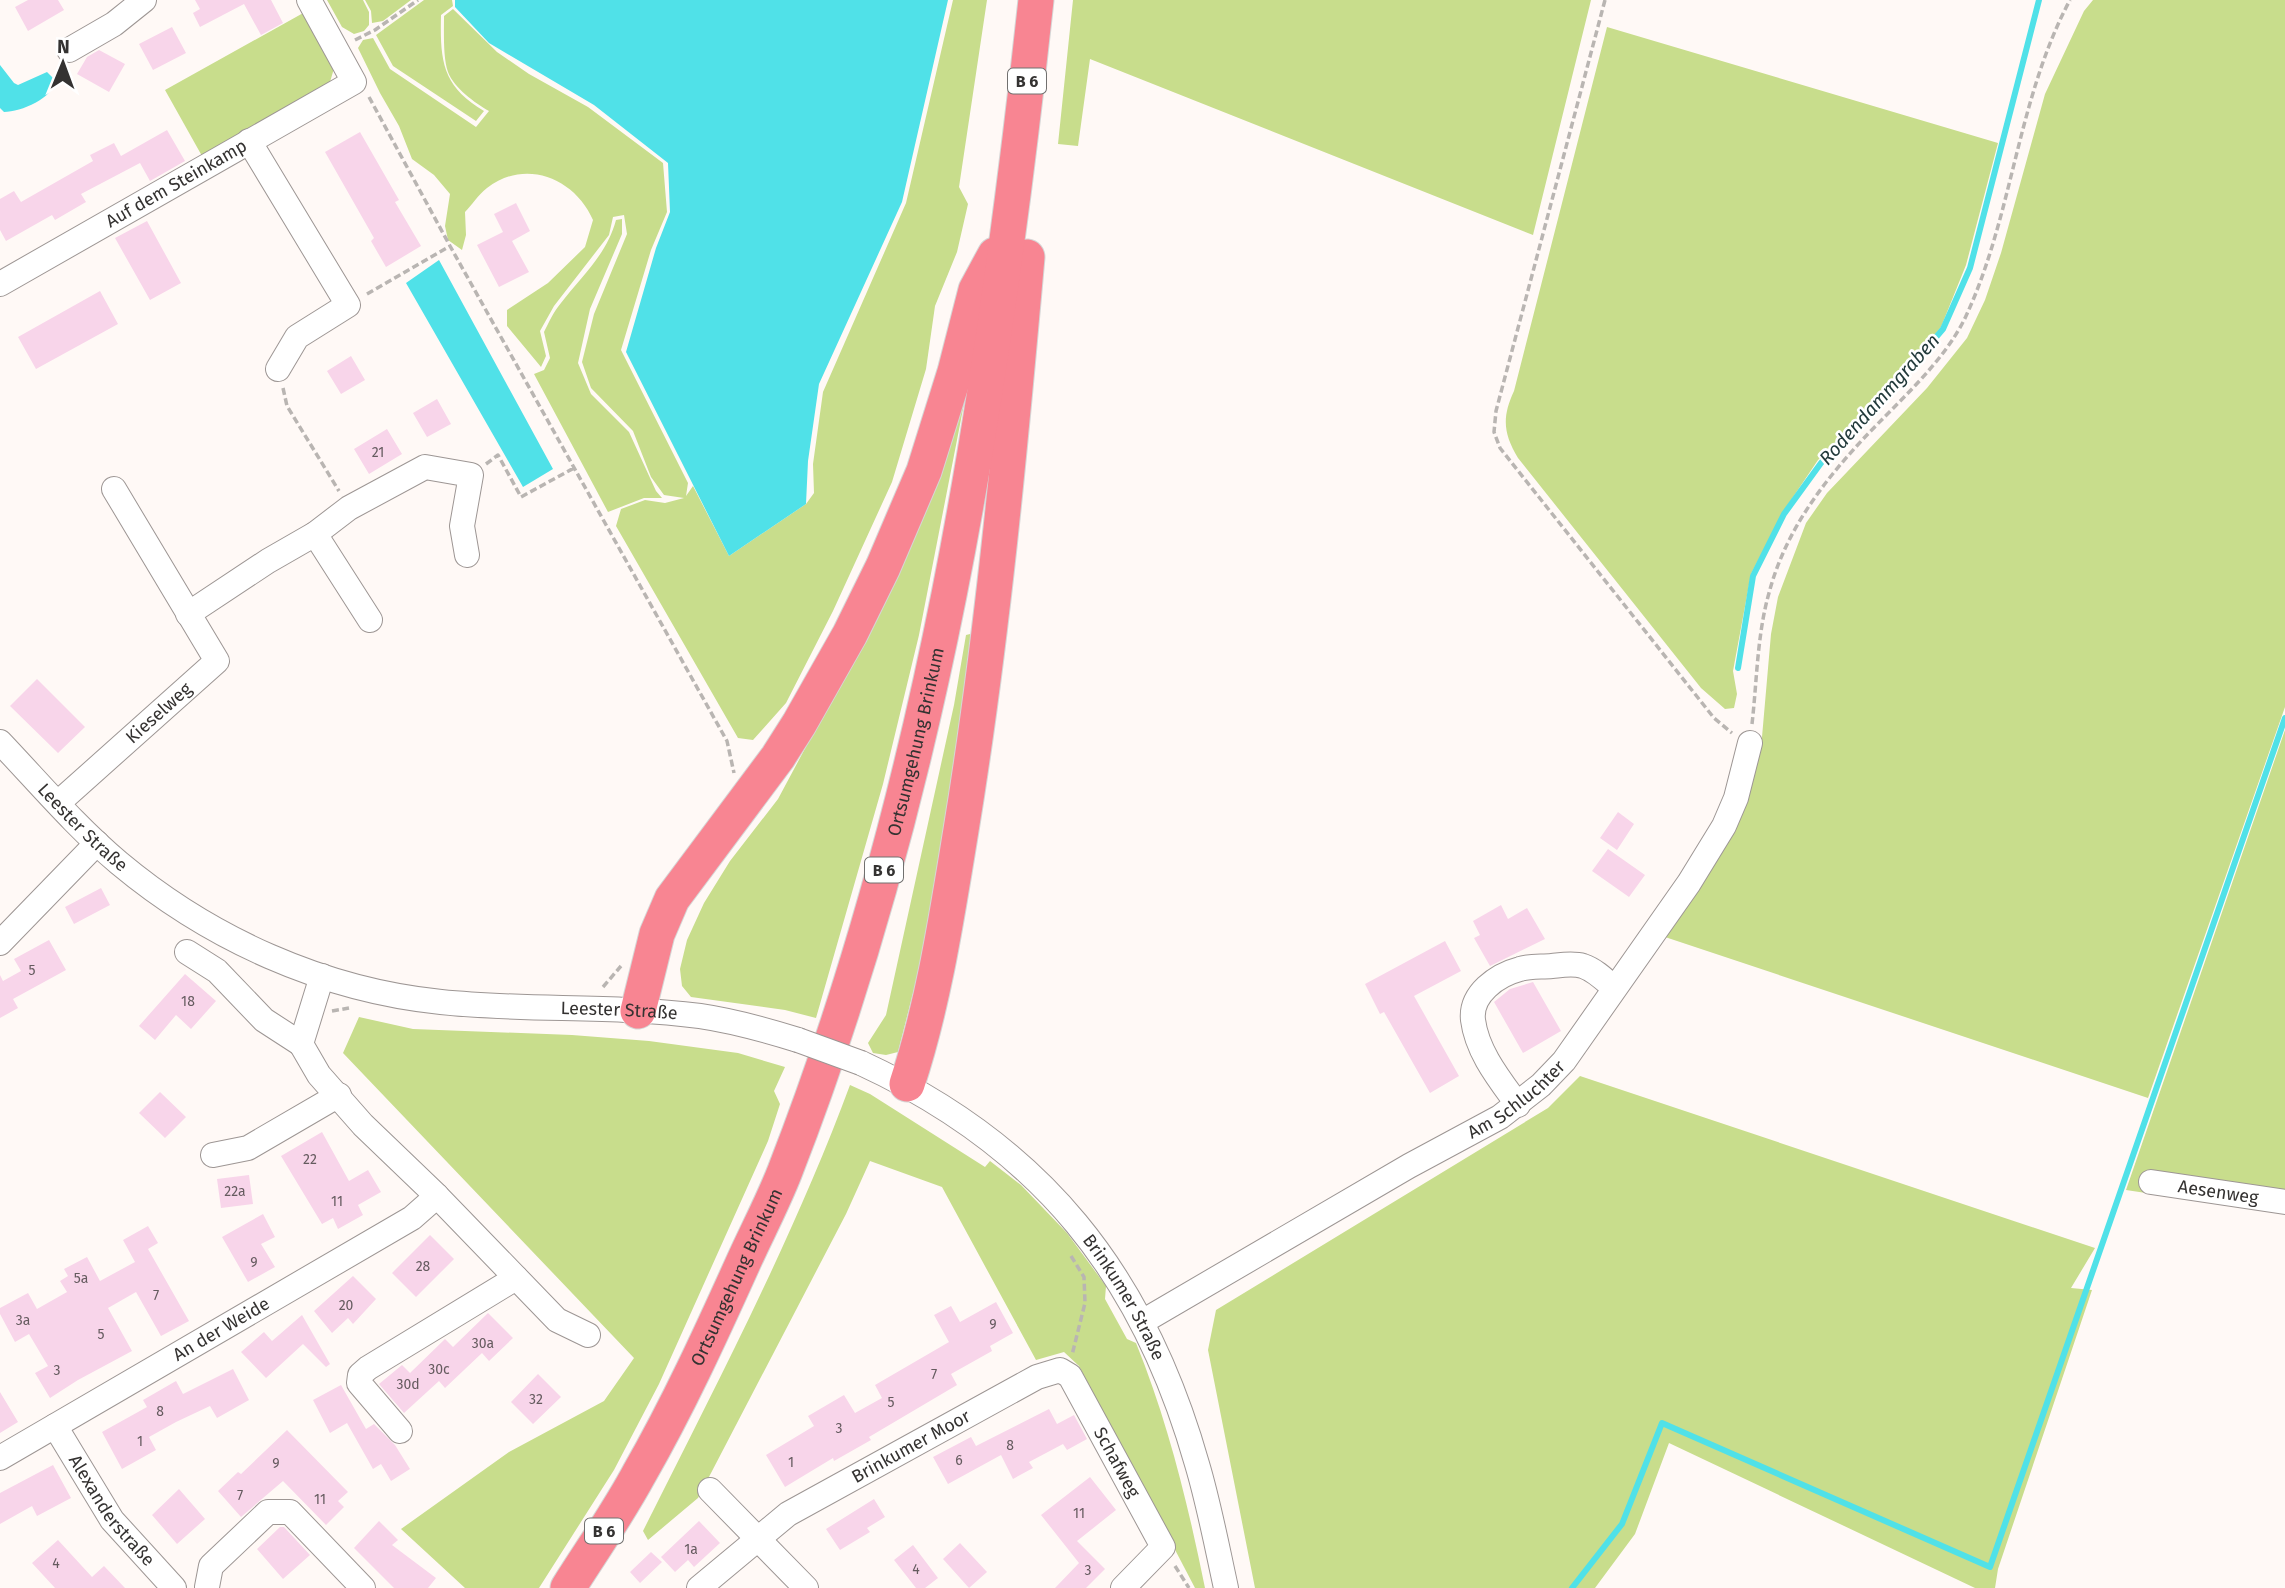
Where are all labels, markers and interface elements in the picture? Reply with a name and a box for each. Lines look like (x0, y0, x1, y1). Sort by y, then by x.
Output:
north arrow (28, 28, 98, 98)
text: N (57, 35, 70, 58)
road number: B 6 (1008, 68, 1046, 94)
street label: Auf dem Steinkamp (102, 134, 251, 232)
water label: Rodendammgraben (1814, 329, 1944, 470)
house number: 21 (372, 444, 384, 461)
street label: Ortsumgehung Brinkum (883, 645, 949, 839)
street label: Kieselweg (121, 677, 197, 748)
street label: Leester Straße (33, 779, 132, 876)
road number: B 6 (865, 858, 903, 883)
house number: 5 (28, 962, 36, 979)
house number: 18 (181, 993, 195, 1010)
street label: Leester Straße (560, 997, 679, 1024)
street label: Am Schluchter (1464, 1056, 1570, 1143)
house number: 22 (303, 1151, 317, 1168)
street label: Aesenweg (2177, 1175, 2261, 1209)
house number: 22a (224, 1183, 246, 1200)
street label: Ortsumgehung Brinkum (686, 1185, 787, 1370)
house number: 11 (331, 1193, 343, 1210)
street label: Brinkumer Straße (1078, 1230, 1169, 1364)
house number: 9 (250, 1254, 258, 1271)
house number: 28 (416, 1258, 431, 1275)
house number: 5a (74, 1270, 88, 1287)
house number: 7 (153, 1287, 159, 1304)
street label: An der Weide (169, 1292, 273, 1366)
house number: 20 (339, 1297, 354, 1314)
house number: 3a (16, 1312, 30, 1329)
house number: 9 (989, 1316, 997, 1333)
house number: 5 (97, 1326, 105, 1343)
house number: 30a (472, 1335, 494, 1352)
house number: 30c (428, 1361, 450, 1378)
house number: 3 (54, 1362, 61, 1379)
house number: 7 (931, 1366, 937, 1383)
house number: 30d (396, 1376, 420, 1393)
house number: 32 (529, 1391, 543, 1408)
house number: 5 (887, 1394, 895, 1411)
house number: 8 (156, 1403, 164, 1420)
street label: Brinkumer Moor (848, 1405, 974, 1488)
house number: 3 (836, 1420, 843, 1437)
street label: Schafweg (1089, 1423, 1145, 1502)
house number: 1 (137, 1433, 143, 1450)
house number: 8 (1006, 1437, 1014, 1454)
street label: Alexanderstraße (64, 1451, 160, 1571)
house number: 6 (955, 1452, 963, 1469)
house number: 1 (788, 1454, 794, 1471)
house number: 9 (272, 1455, 280, 1472)
house number: 7 (237, 1487, 243, 1504)
house number: 11 (314, 1491, 326, 1508)
house number: 11 (1073, 1505, 1085, 1522)
road number: B 6 (585, 1518, 623, 1544)
house number: 1a (684, 1541, 698, 1558)
house number: 4 (52, 1555, 60, 1572)
house number: 4 (912, 1561, 920, 1578)
house number: 3 (1085, 1562, 1092, 1579)

